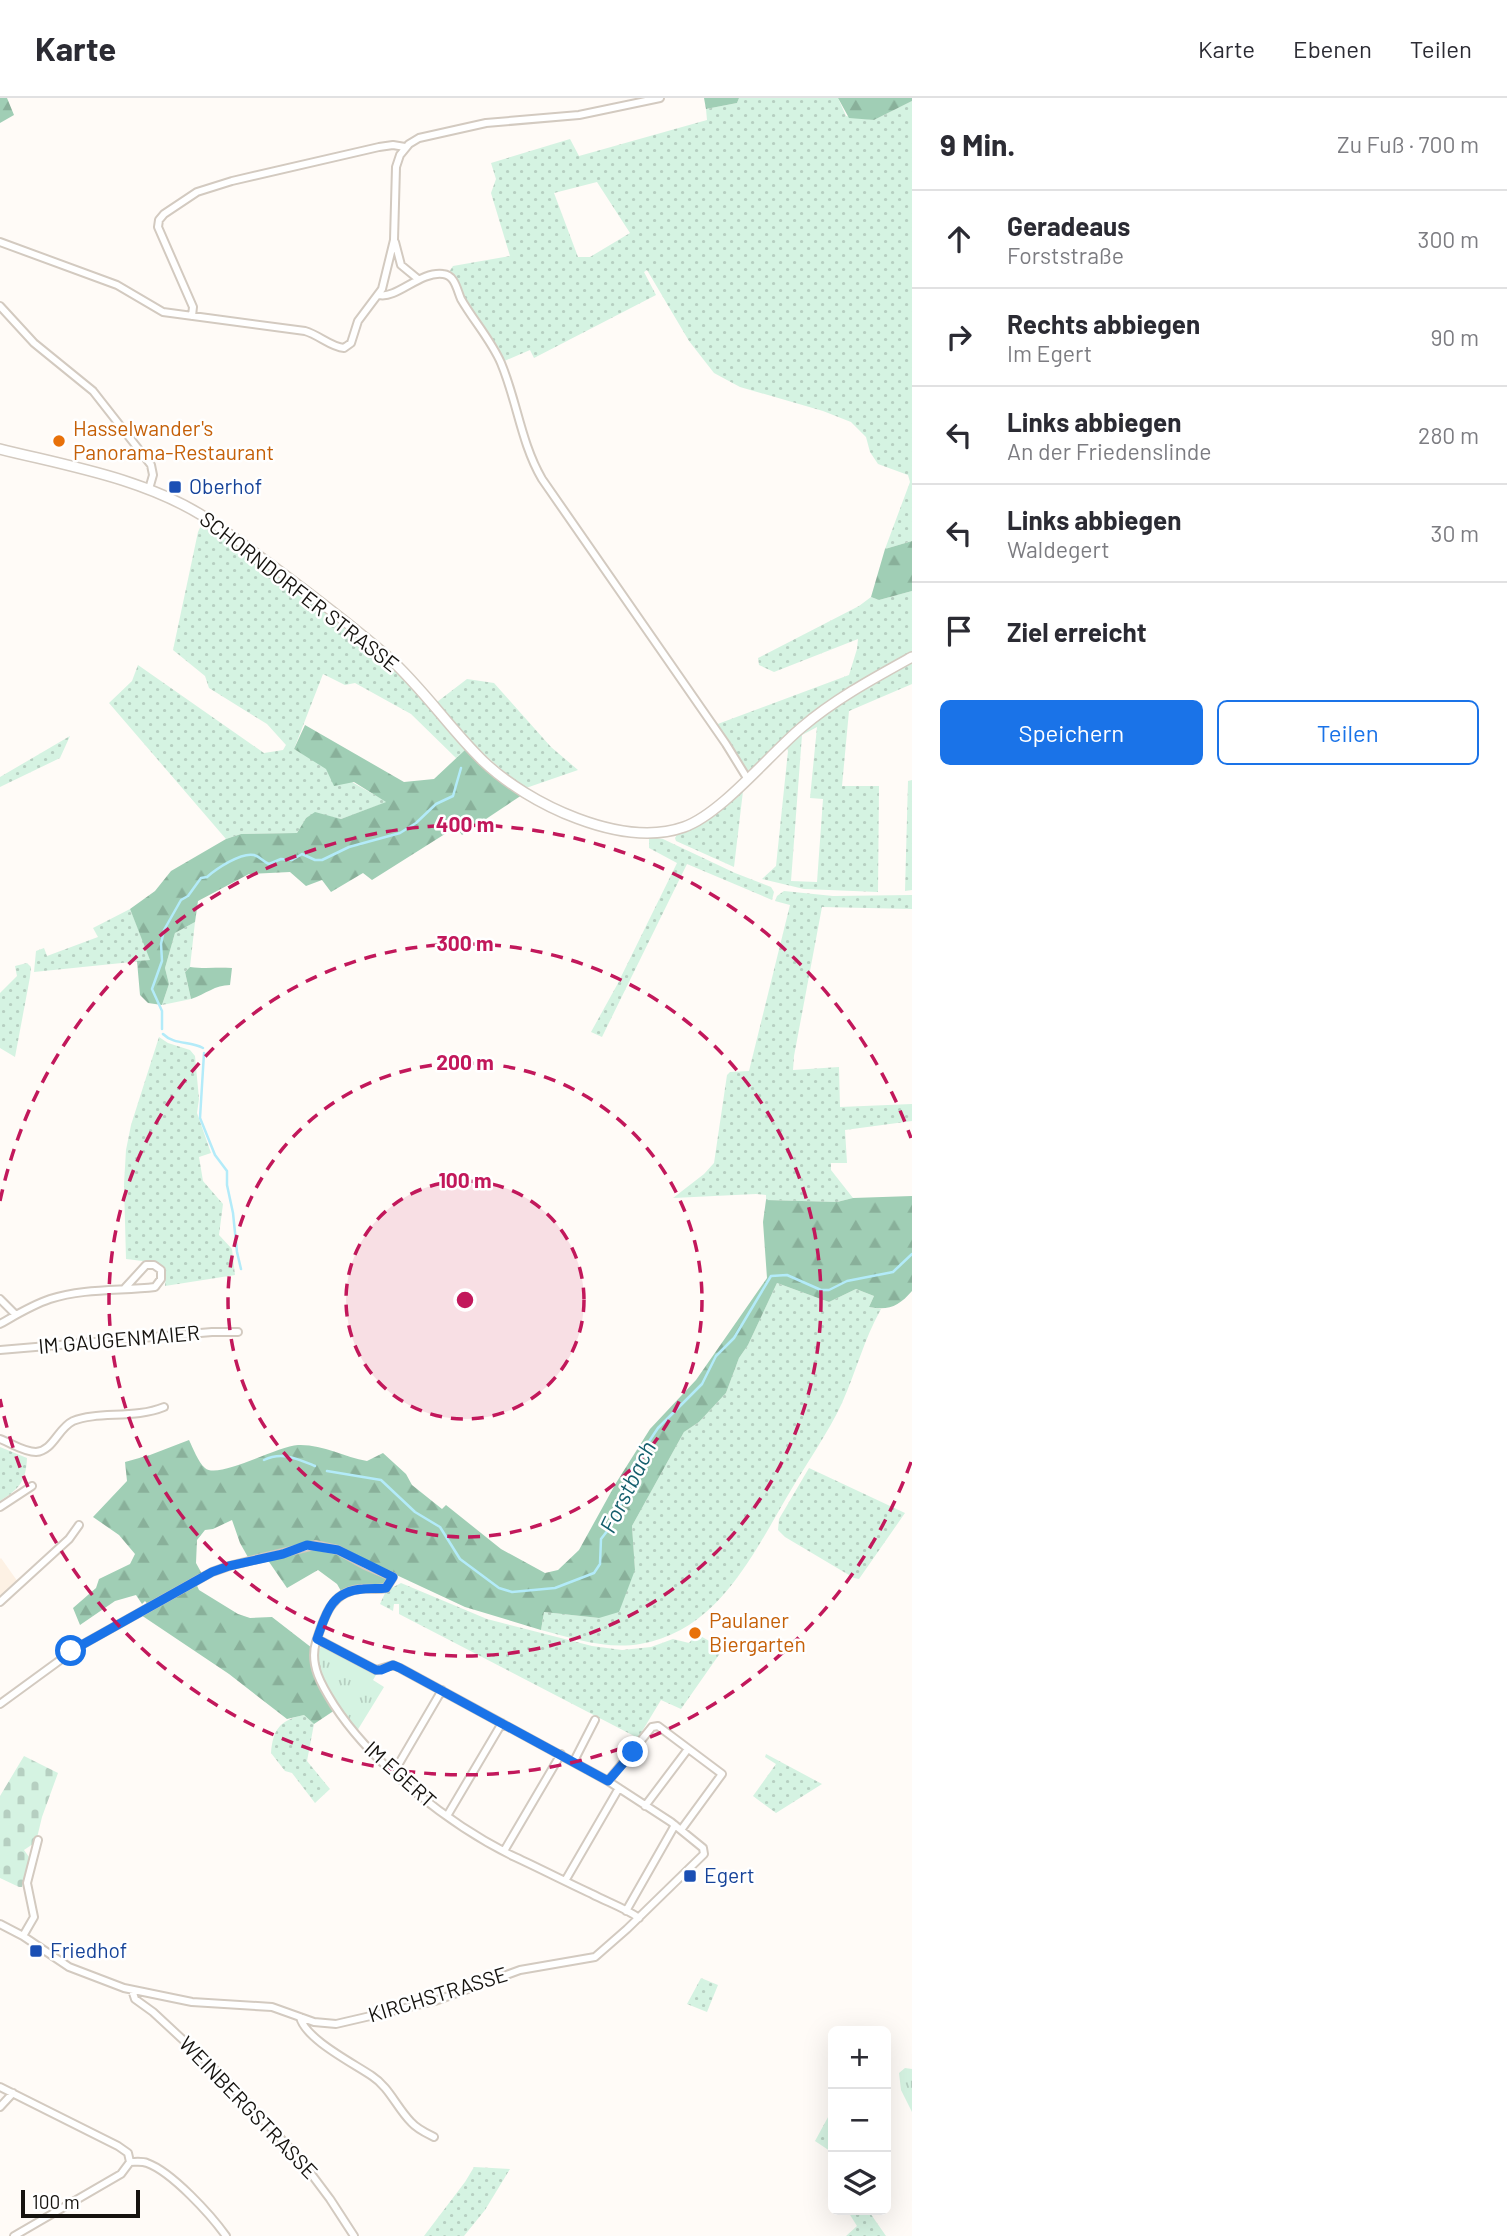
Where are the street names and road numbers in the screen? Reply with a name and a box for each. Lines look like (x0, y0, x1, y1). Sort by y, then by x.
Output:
street label: SCHORNDORFER STRASSE (195, 505, 404, 676)
street label: IM GAUGENMAIER (37, 1319, 201, 1358)
street label: IM EGERT (360, 1735, 442, 1813)
street label: KIRCHSTRASSE (365, 1961, 510, 2027)
street label: WEINBERGSTRASSE (175, 2031, 324, 2183)

